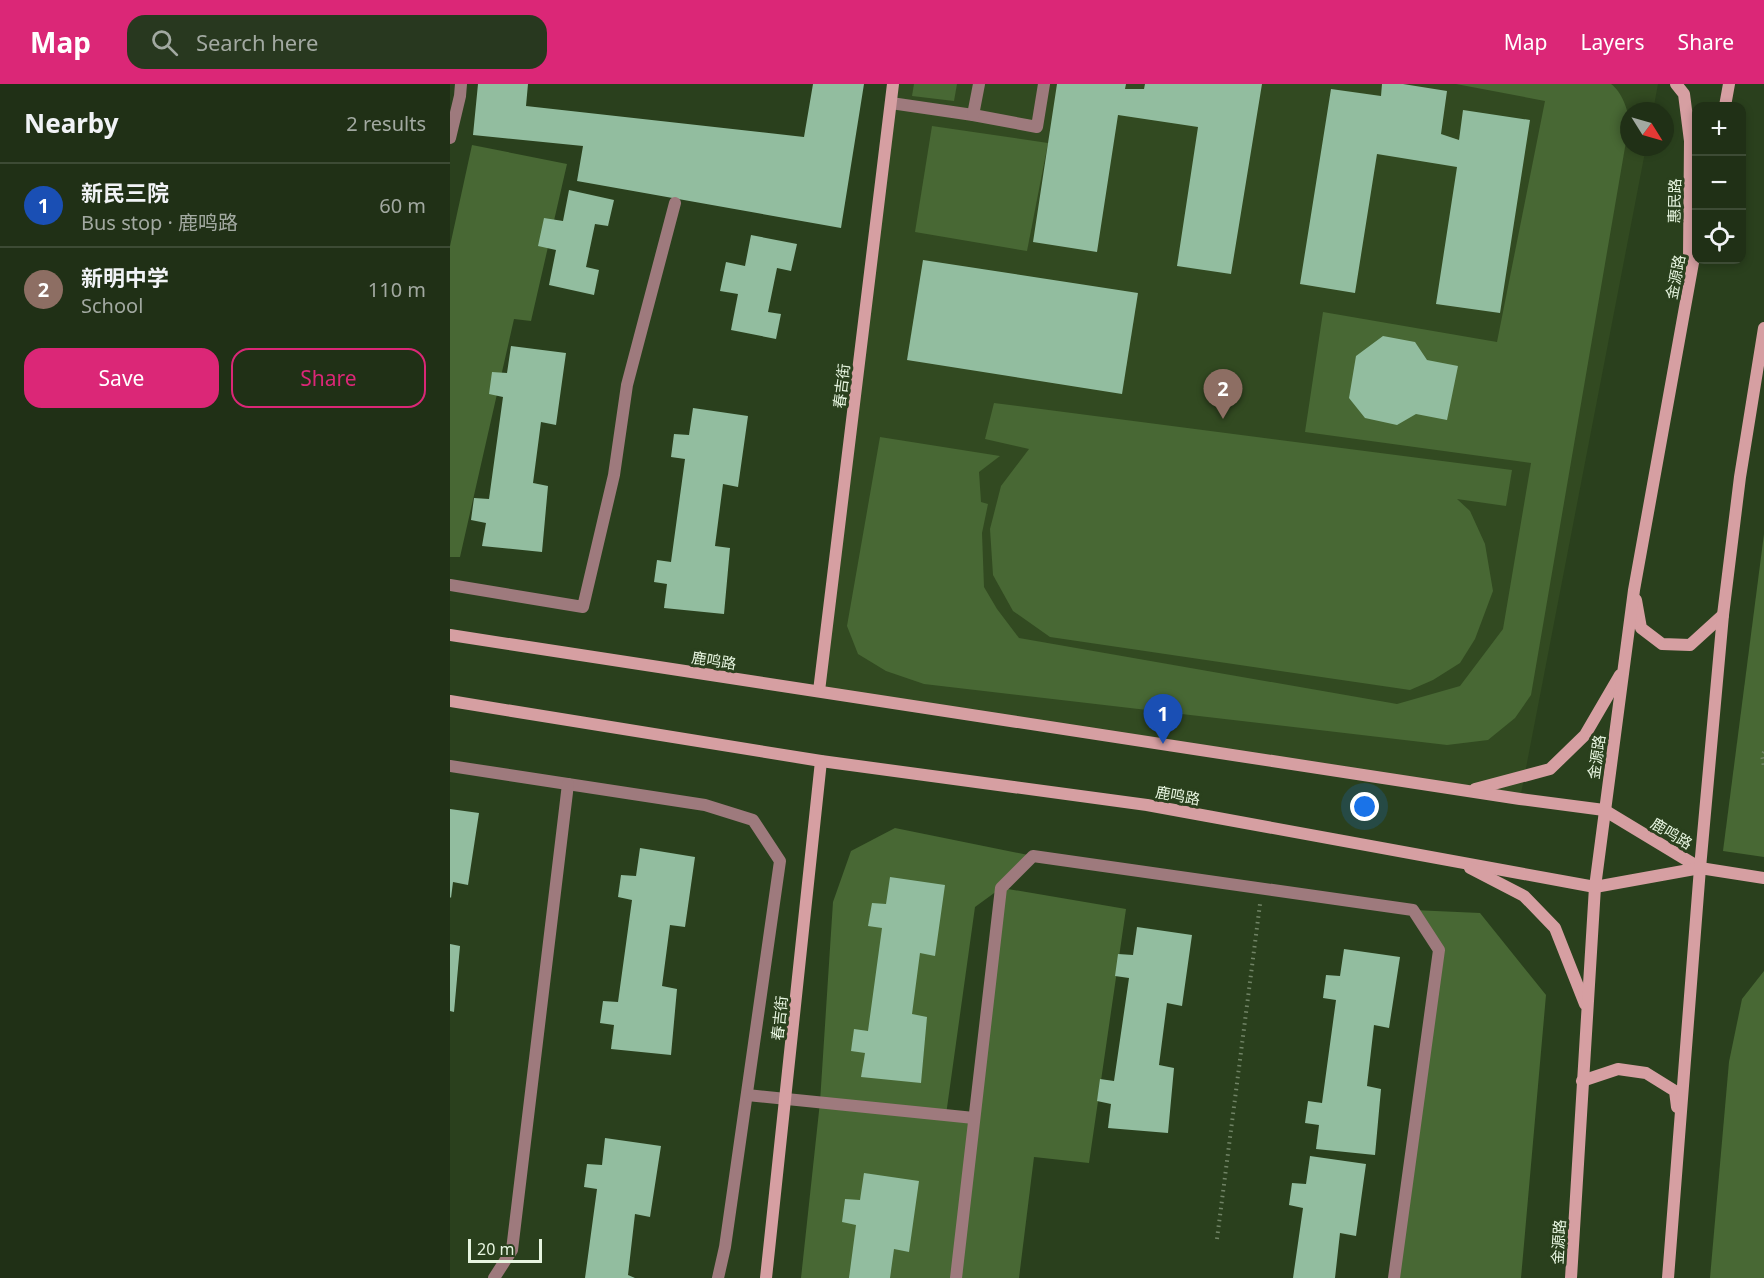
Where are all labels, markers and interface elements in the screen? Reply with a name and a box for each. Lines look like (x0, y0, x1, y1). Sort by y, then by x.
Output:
search box (127, 15, 547, 69)
text: Map (30, 23, 91, 61)
icon: search (148, 26, 181, 59)
text: Search here (196, 27, 318, 57)
text: Map (1504, 28, 1548, 56)
text: Layers (1581, 28, 1645, 56)
text: Share (1678, 28, 1734, 56)
north arrow (1620, 102, 1674, 156)
map controls (1692, 102, 1746, 264)
button: + (1692, 102, 1746, 156)
text: Nearby (24, 105, 119, 141)
text: 2 results (346, 110, 426, 137)
button: − (1692, 156, 1746, 210)
text: 新民三院 (81, 177, 169, 207)
street label: 惠民路 (1664, 178, 1684, 224)
text: 1 (38, 192, 49, 219)
text: 60 m (379, 192, 426, 219)
text: Bus stop · 鹿鸣路 (81, 209, 238, 236)
button: locate (1692, 210, 1746, 264)
street label: 金源路 (1661, 253, 1689, 301)
text: 新明中学 (81, 262, 169, 292)
text: 2 (38, 276, 49, 303)
text: 110 m (368, 276, 426, 303)
text: School (81, 292, 143, 319)
button: Save (24, 348, 219, 408)
button: Share (231, 348, 426, 408)
street label: 春吉街 (828, 362, 854, 410)
pin: 2 (1204, 370, 1242, 419)
street label: 鹿鸣路 (690, 647, 738, 673)
pin: 1 (1144, 694, 1182, 744)
street label: 金源路 (1583, 733, 1609, 781)
street label: 鹿鸣路 (1154, 781, 1202, 809)
your location (1350, 792, 1379, 821)
street label: 鹿鸣路 (1648, 813, 1696, 853)
street label: 春吉街 (767, 995, 791, 1041)
street label: 金源路 (1547, 1219, 1569, 1265)
scale bar (468, 1236, 542, 1264)
text: 20 m (477, 1238, 514, 1260)

